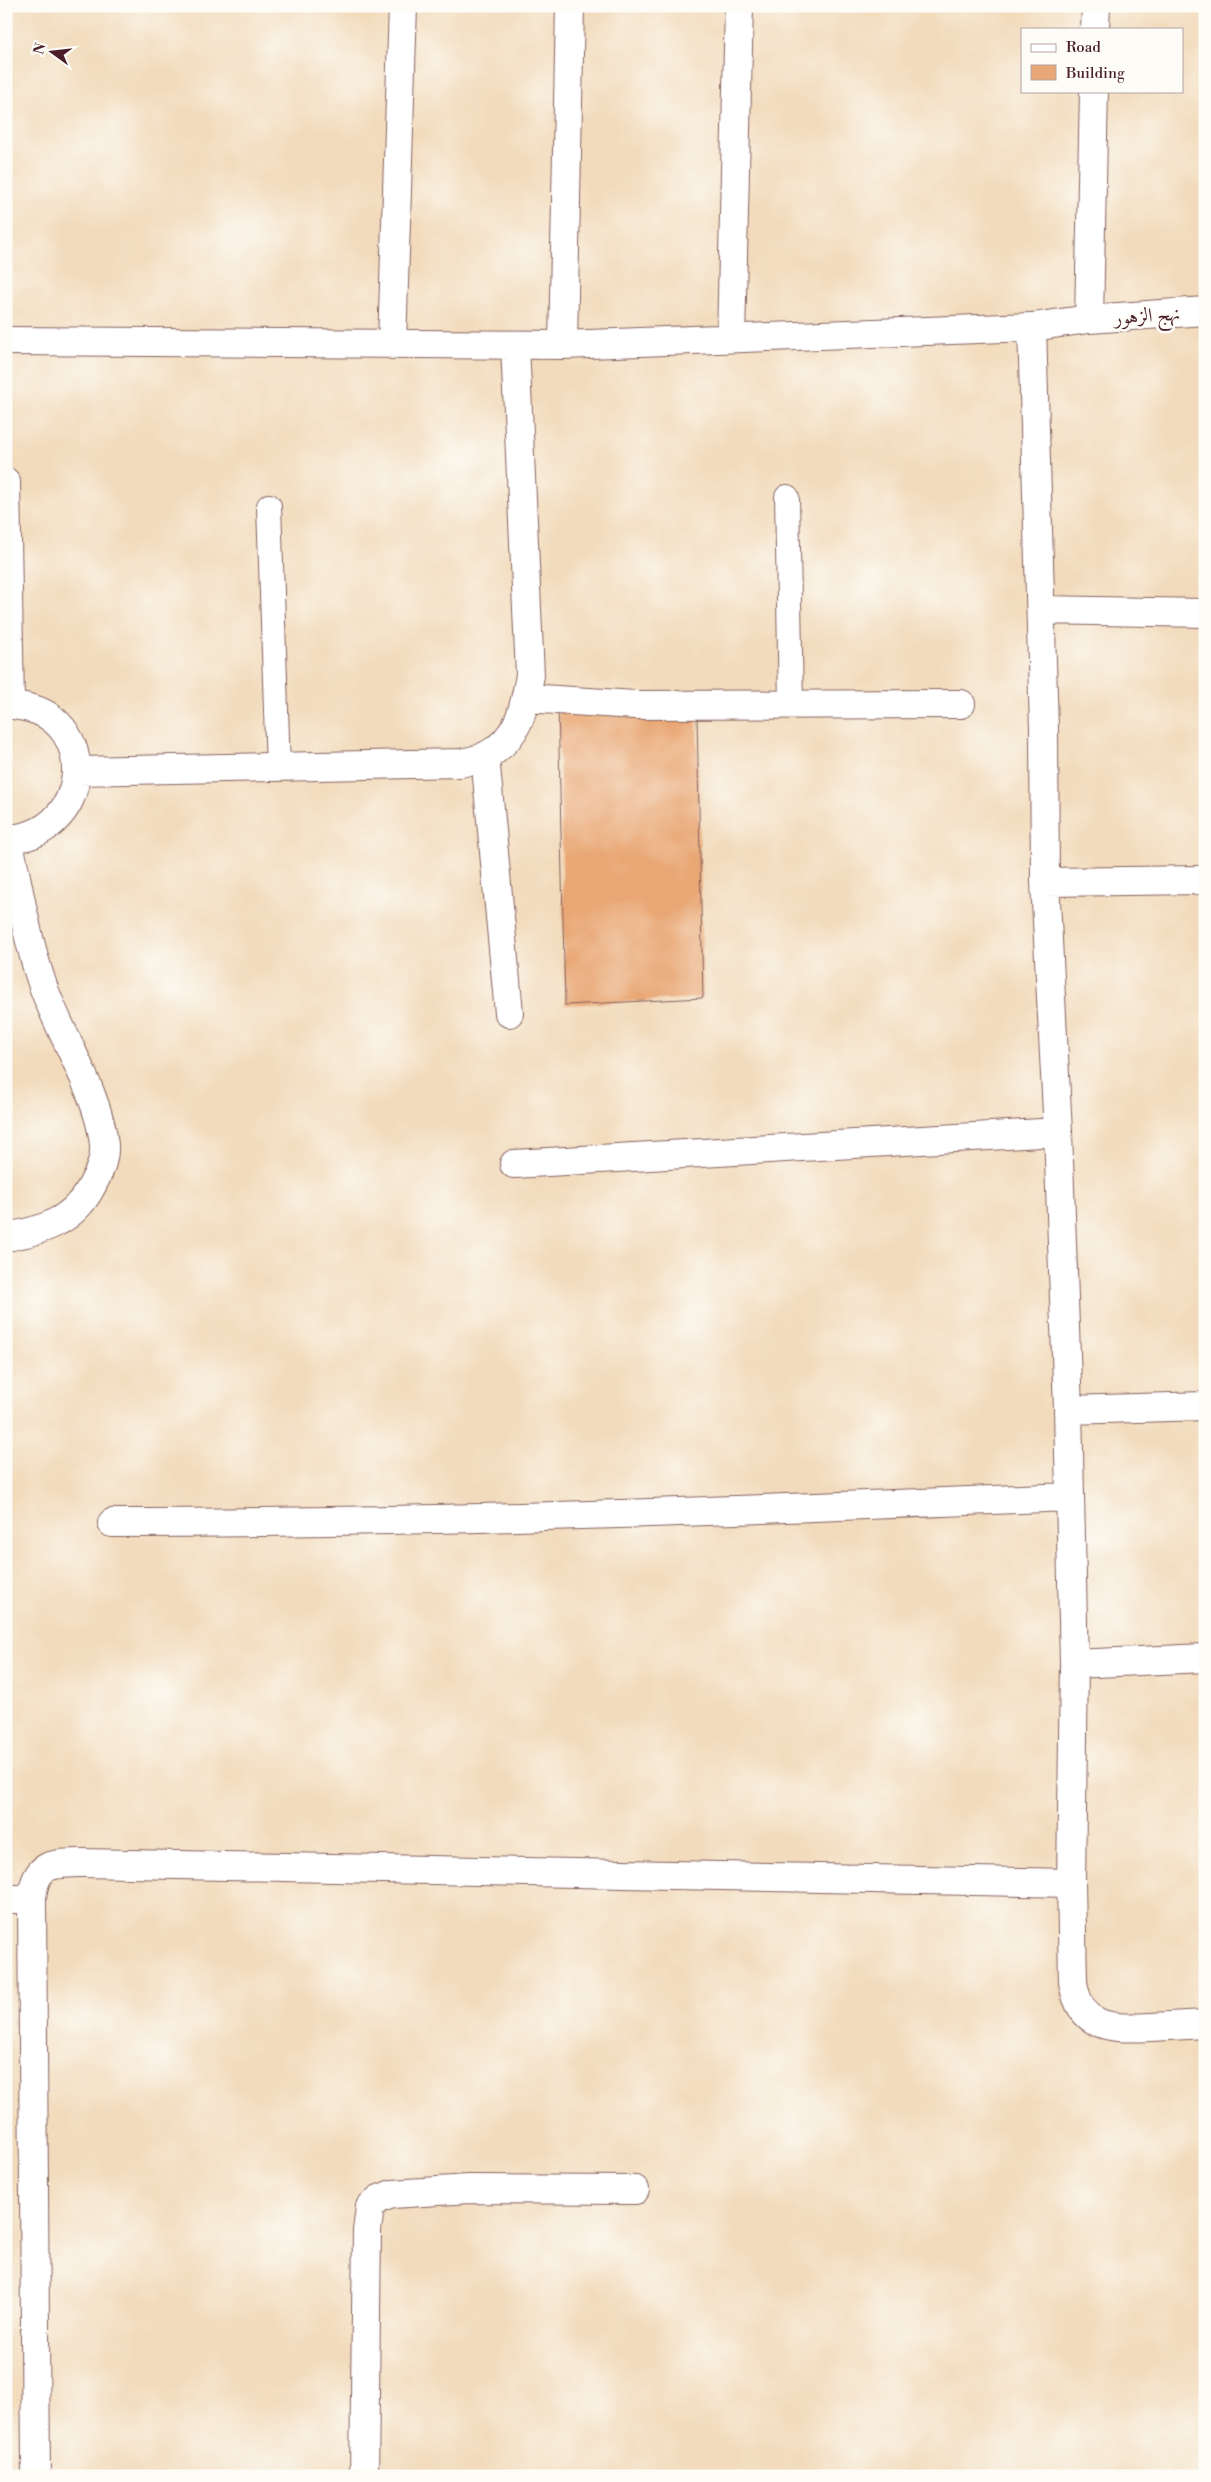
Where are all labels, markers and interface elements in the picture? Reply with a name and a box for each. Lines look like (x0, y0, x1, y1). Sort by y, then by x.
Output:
north arrow (28, 28, 78, 78)
legend (1021, 28, 1184, 92)
text: Road (1066, 38, 1101, 57)
text: N (30, 41, 51, 57)
text: Building (1065, 64, 1125, 83)
street label: نهج الزهور (1111, 302, 1181, 335)

